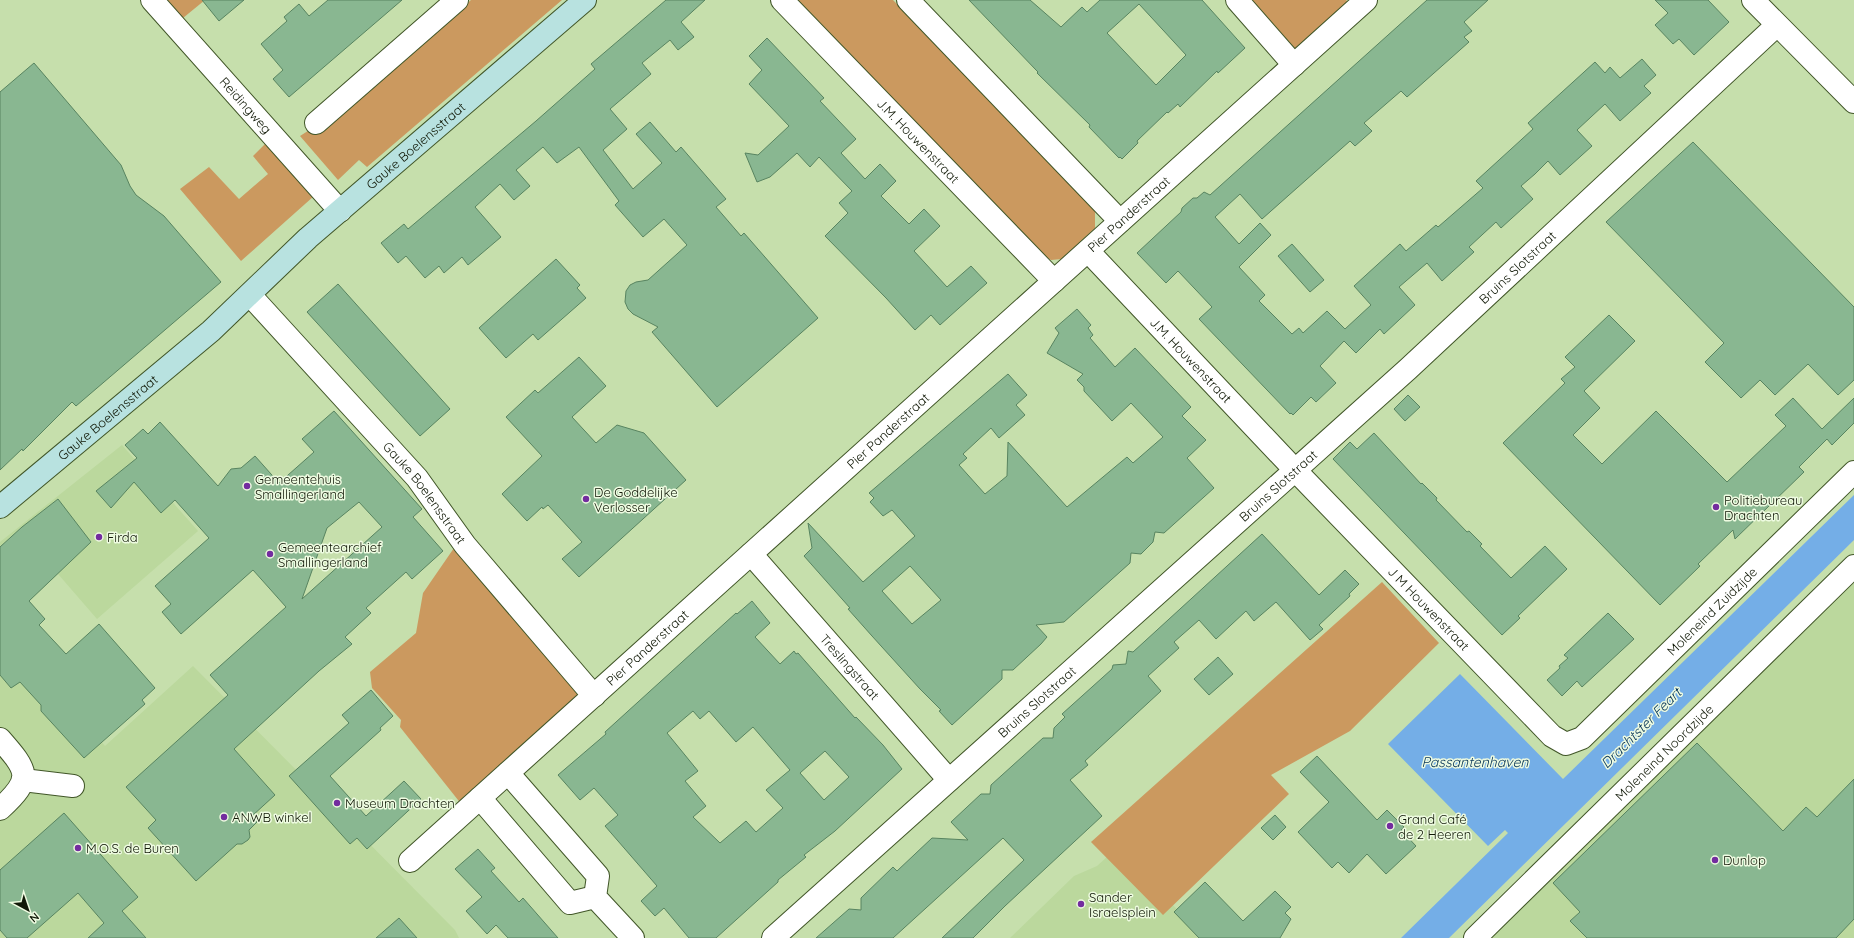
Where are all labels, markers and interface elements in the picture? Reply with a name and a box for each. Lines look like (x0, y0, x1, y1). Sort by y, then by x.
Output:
street label: Reidingweg (216, 74, 275, 137)
street label: J.M. Houwenstraat (874, 95, 963, 186)
street label: Gauke Boelensstraat (363, 99, 468, 192)
street label: Pier Panderstraat (1084, 173, 1173, 255)
street label: Bruins Slotstraat (1475, 227, 1559, 307)
street label: J.M. Houwenstraat (1147, 314, 1235, 406)
street label: Gauke Boelensstraat (54, 371, 161, 464)
street label: Pier Panderstraat (843, 389, 932, 472)
street label: Gauke Boelensstraat (380, 438, 469, 547)
street label: Bruins Slotstraat (1236, 446, 1320, 525)
place label: Gemeentehuis Smallingerland (255, 471, 345, 502)
marker: Gemeentehuis Smallingerland (242, 481, 252, 491)
place label: De Goddelijke Verlosser (594, 484, 678, 515)
place label: Politiebureau Drachten (1724, 492, 1802, 523)
marker: De Goddelijke Verlosser (581, 494, 591, 504)
marker: Politiebureau Drachten (1711, 502, 1721, 512)
place label: Firda (107, 529, 138, 545)
marker: Firda (94, 532, 104, 542)
place label: Gemeentearchief Smallingerland (278, 539, 382, 570)
marker: Gemeentearchief Smallingerland (265, 549, 275, 559)
street label: J M Houwenstraat (1385, 563, 1473, 654)
street label: Moleneind Zuidzijde (1663, 563, 1760, 659)
street label: Pier Panderstraat (602, 606, 692, 689)
street label: Treslingstraat (817, 631, 883, 703)
street label: Bruins Slotstraat (994, 663, 1079, 741)
water label: Drachtster Feart (1597, 682, 1687, 772)
street label: Moleneind Noordzijde (1612, 701, 1717, 804)
water label: Passantenhaven (1422, 753, 1529, 771)
place label: Museum Drachten (345, 795, 455, 811)
marker: Museum Drachten (332, 798, 342, 808)
place label: ANWB winkel (232, 809, 312, 825)
place label: Grand Café de 2 Heeren (1398, 811, 1471, 842)
marker: ANWB winkel (219, 812, 229, 822)
marker: Grand Café de 2 Heeren (1385, 821, 1395, 831)
place label: M.O.S. de Buren (86, 840, 179, 856)
marker: M.O.S. de Buren (73, 843, 83, 853)
place label: Dunlop (1723, 852, 1766, 868)
marker: Dunlop (1710, 855, 1720, 865)
place label: Sander Israelsplein (1089, 889, 1156, 920)
north arrow (8, 890, 48, 930)
marker: Sander Israelsplein (1076, 899, 1086, 909)
text: N (27, 910, 42, 926)

